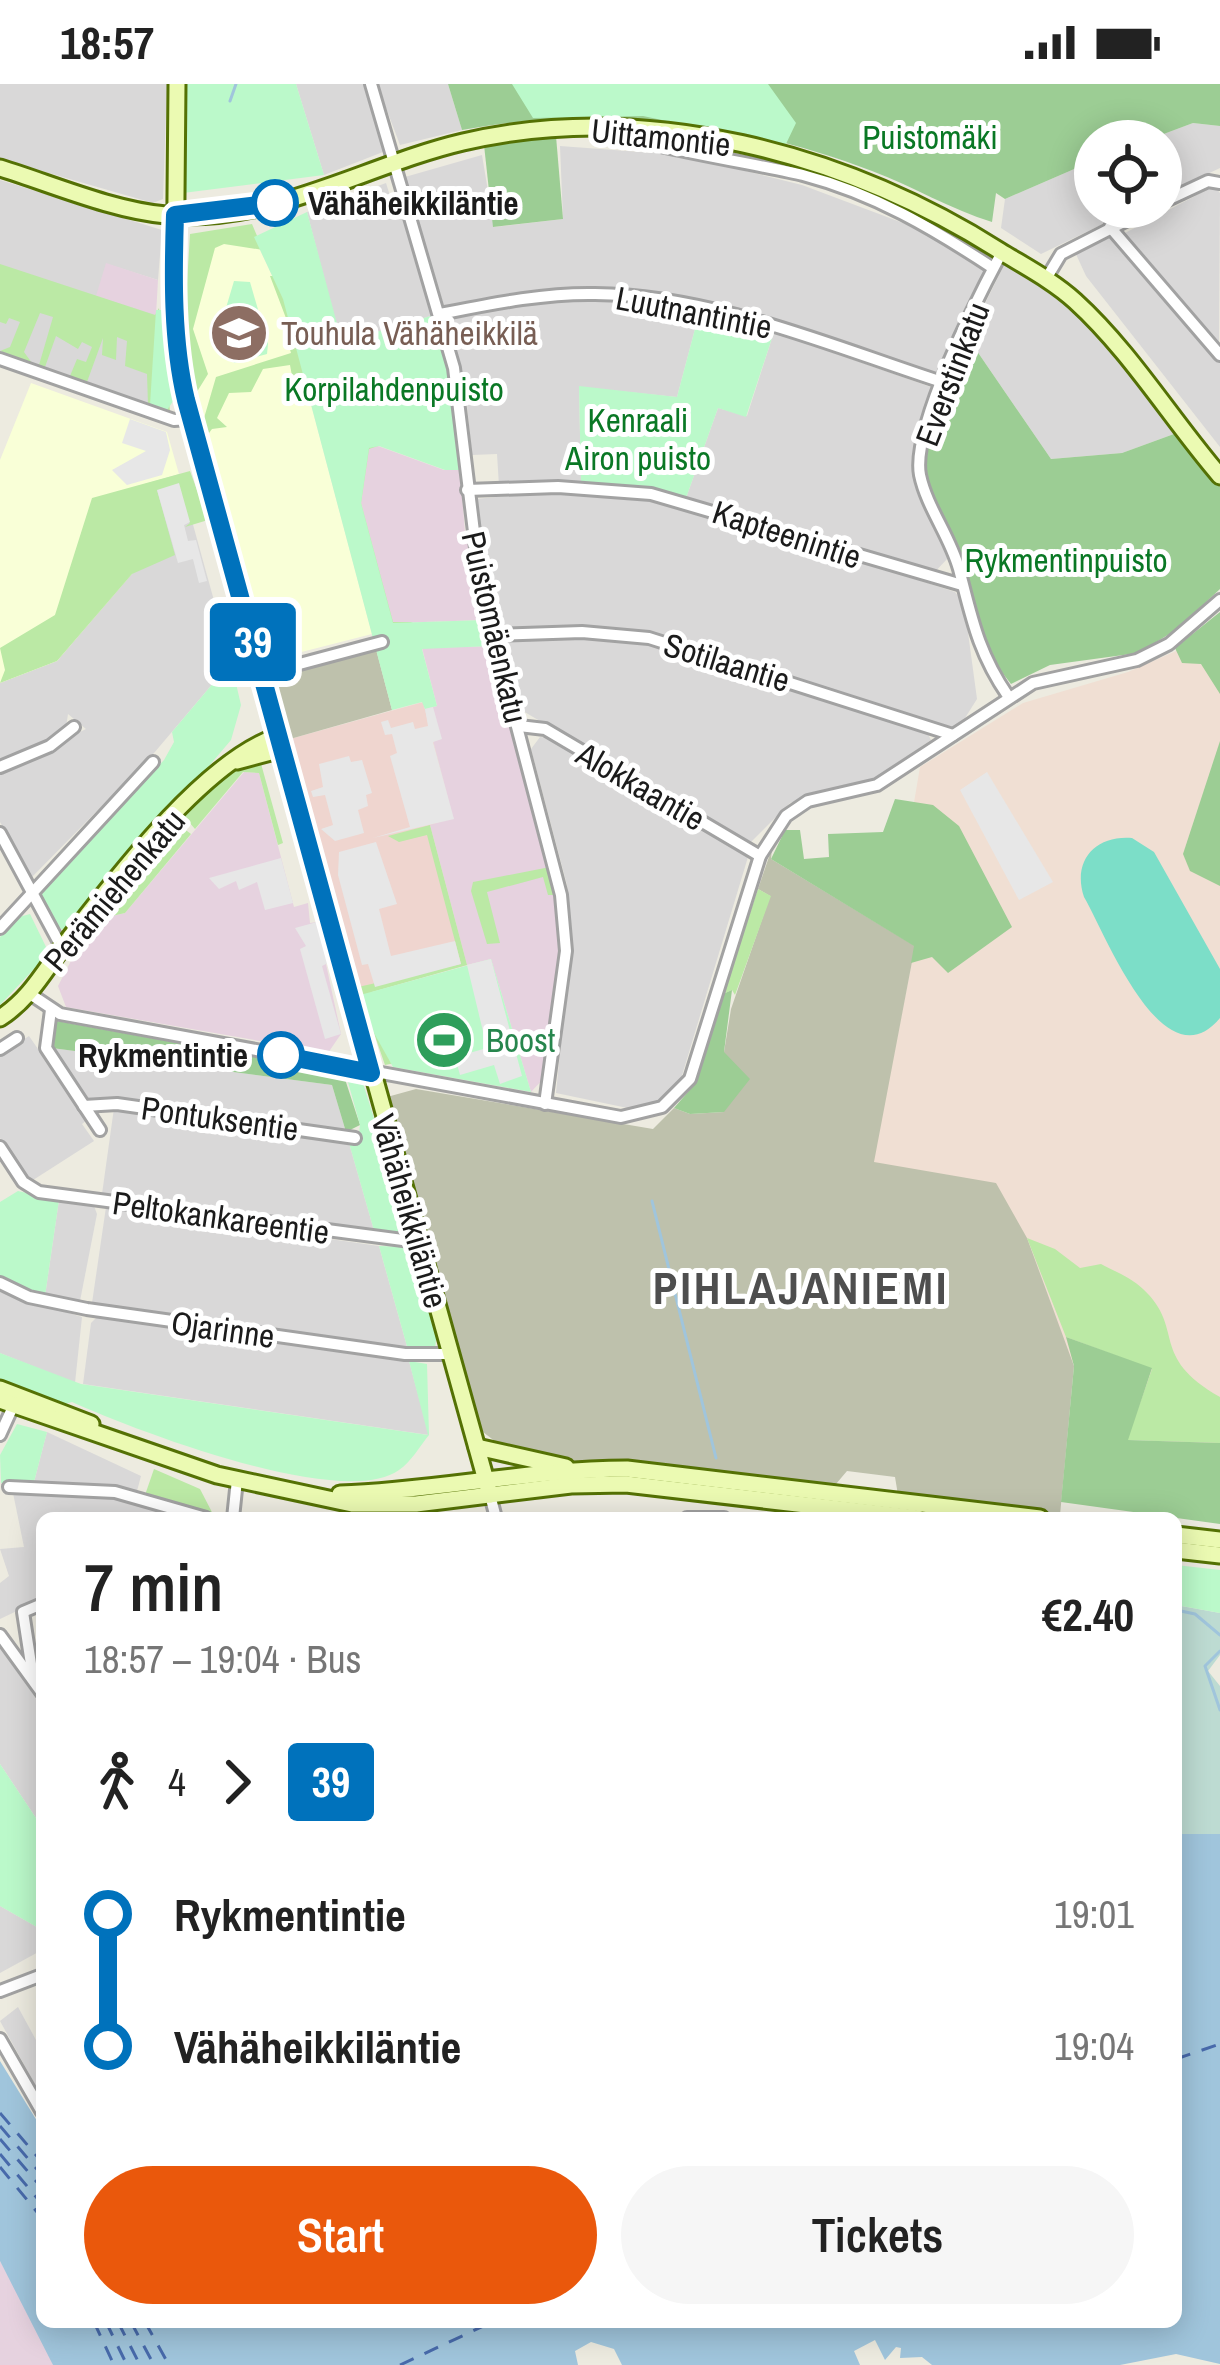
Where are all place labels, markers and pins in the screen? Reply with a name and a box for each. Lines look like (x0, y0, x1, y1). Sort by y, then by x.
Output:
marker: Vähäheikkiläntie (253, 181, 297, 225)
place label: Vähäheikkiläntie (308, 181, 519, 225)
school or university icon: Touhula Vähäheikkilä (208, 302, 270, 364)
place label: Touhula Vähäheikkilä (281, 311, 538, 355)
sports icon: Boost (413, 1009, 475, 1071)
place label: Boost (486, 1018, 555, 1062)
place label: Rykmentintie (78, 1033, 248, 1077)
marker: Rykmentintie (259, 1033, 303, 1077)

